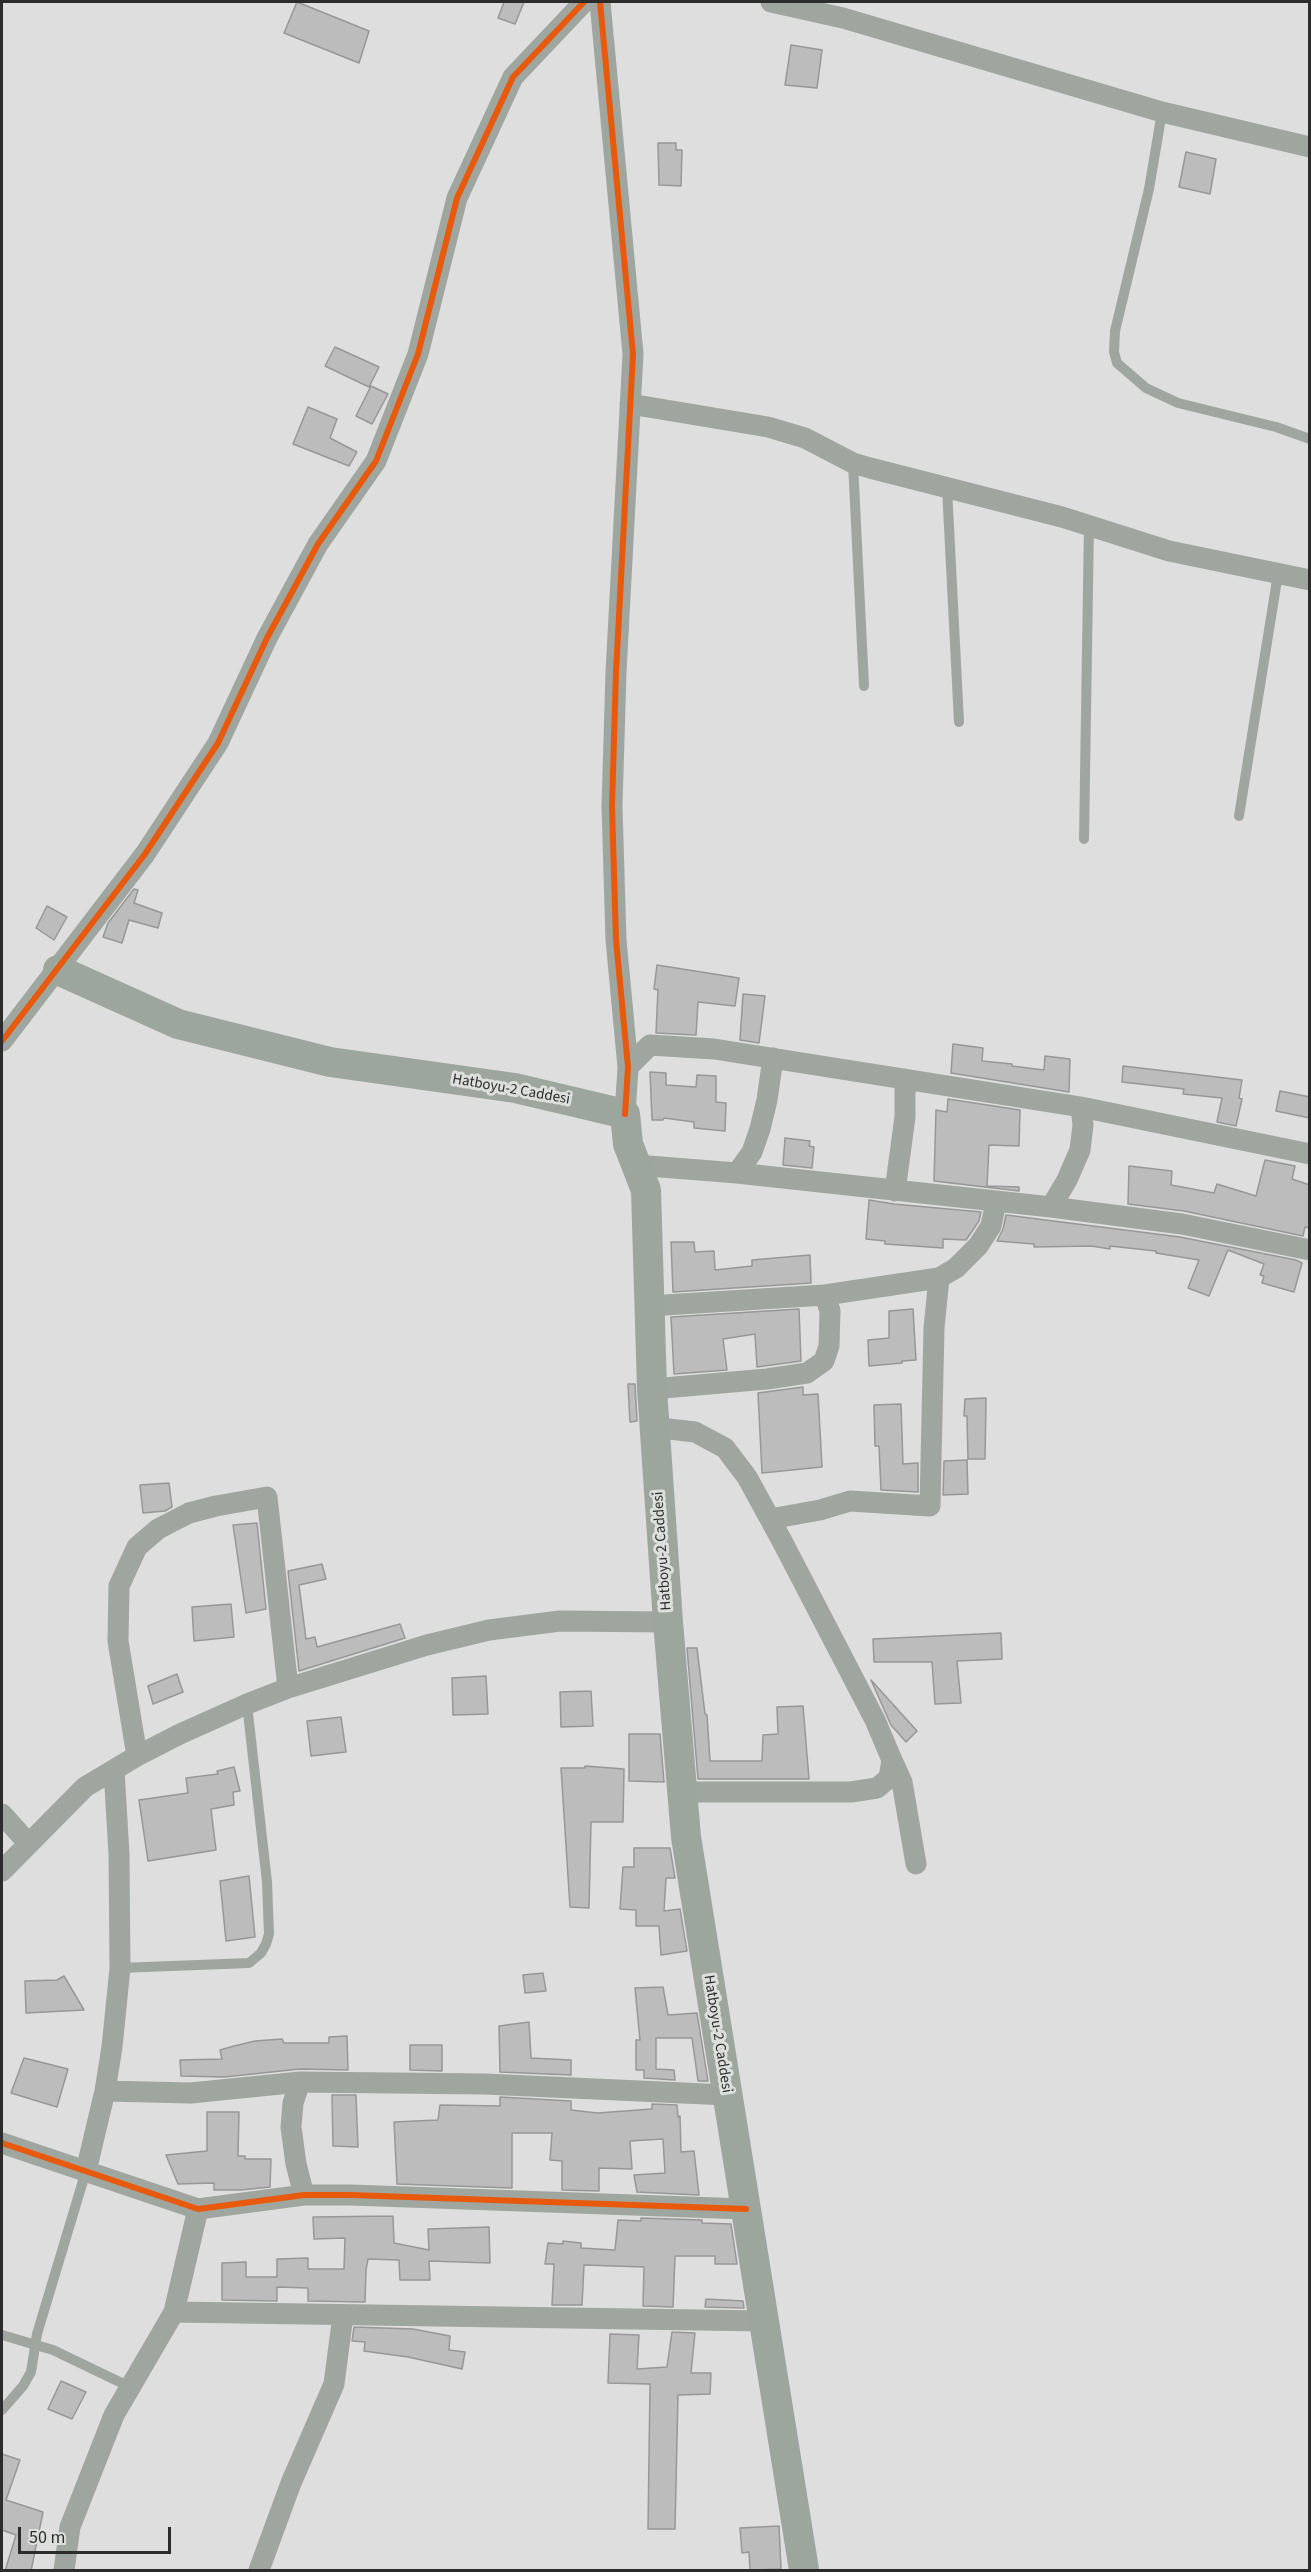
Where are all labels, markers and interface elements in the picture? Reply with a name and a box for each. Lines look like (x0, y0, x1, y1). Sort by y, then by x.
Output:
street label: Hatboyu-2 Caddesi (451, 1071, 571, 1109)
street label: Hatboyu-2 Caddesi (650, 1491, 676, 1611)
street label: Hatboyu-2 Caddesi (699, 1974, 735, 2094)
scale bar (21, 2515, 174, 2553)
text: 50 m (29, 2525, 65, 2550)

